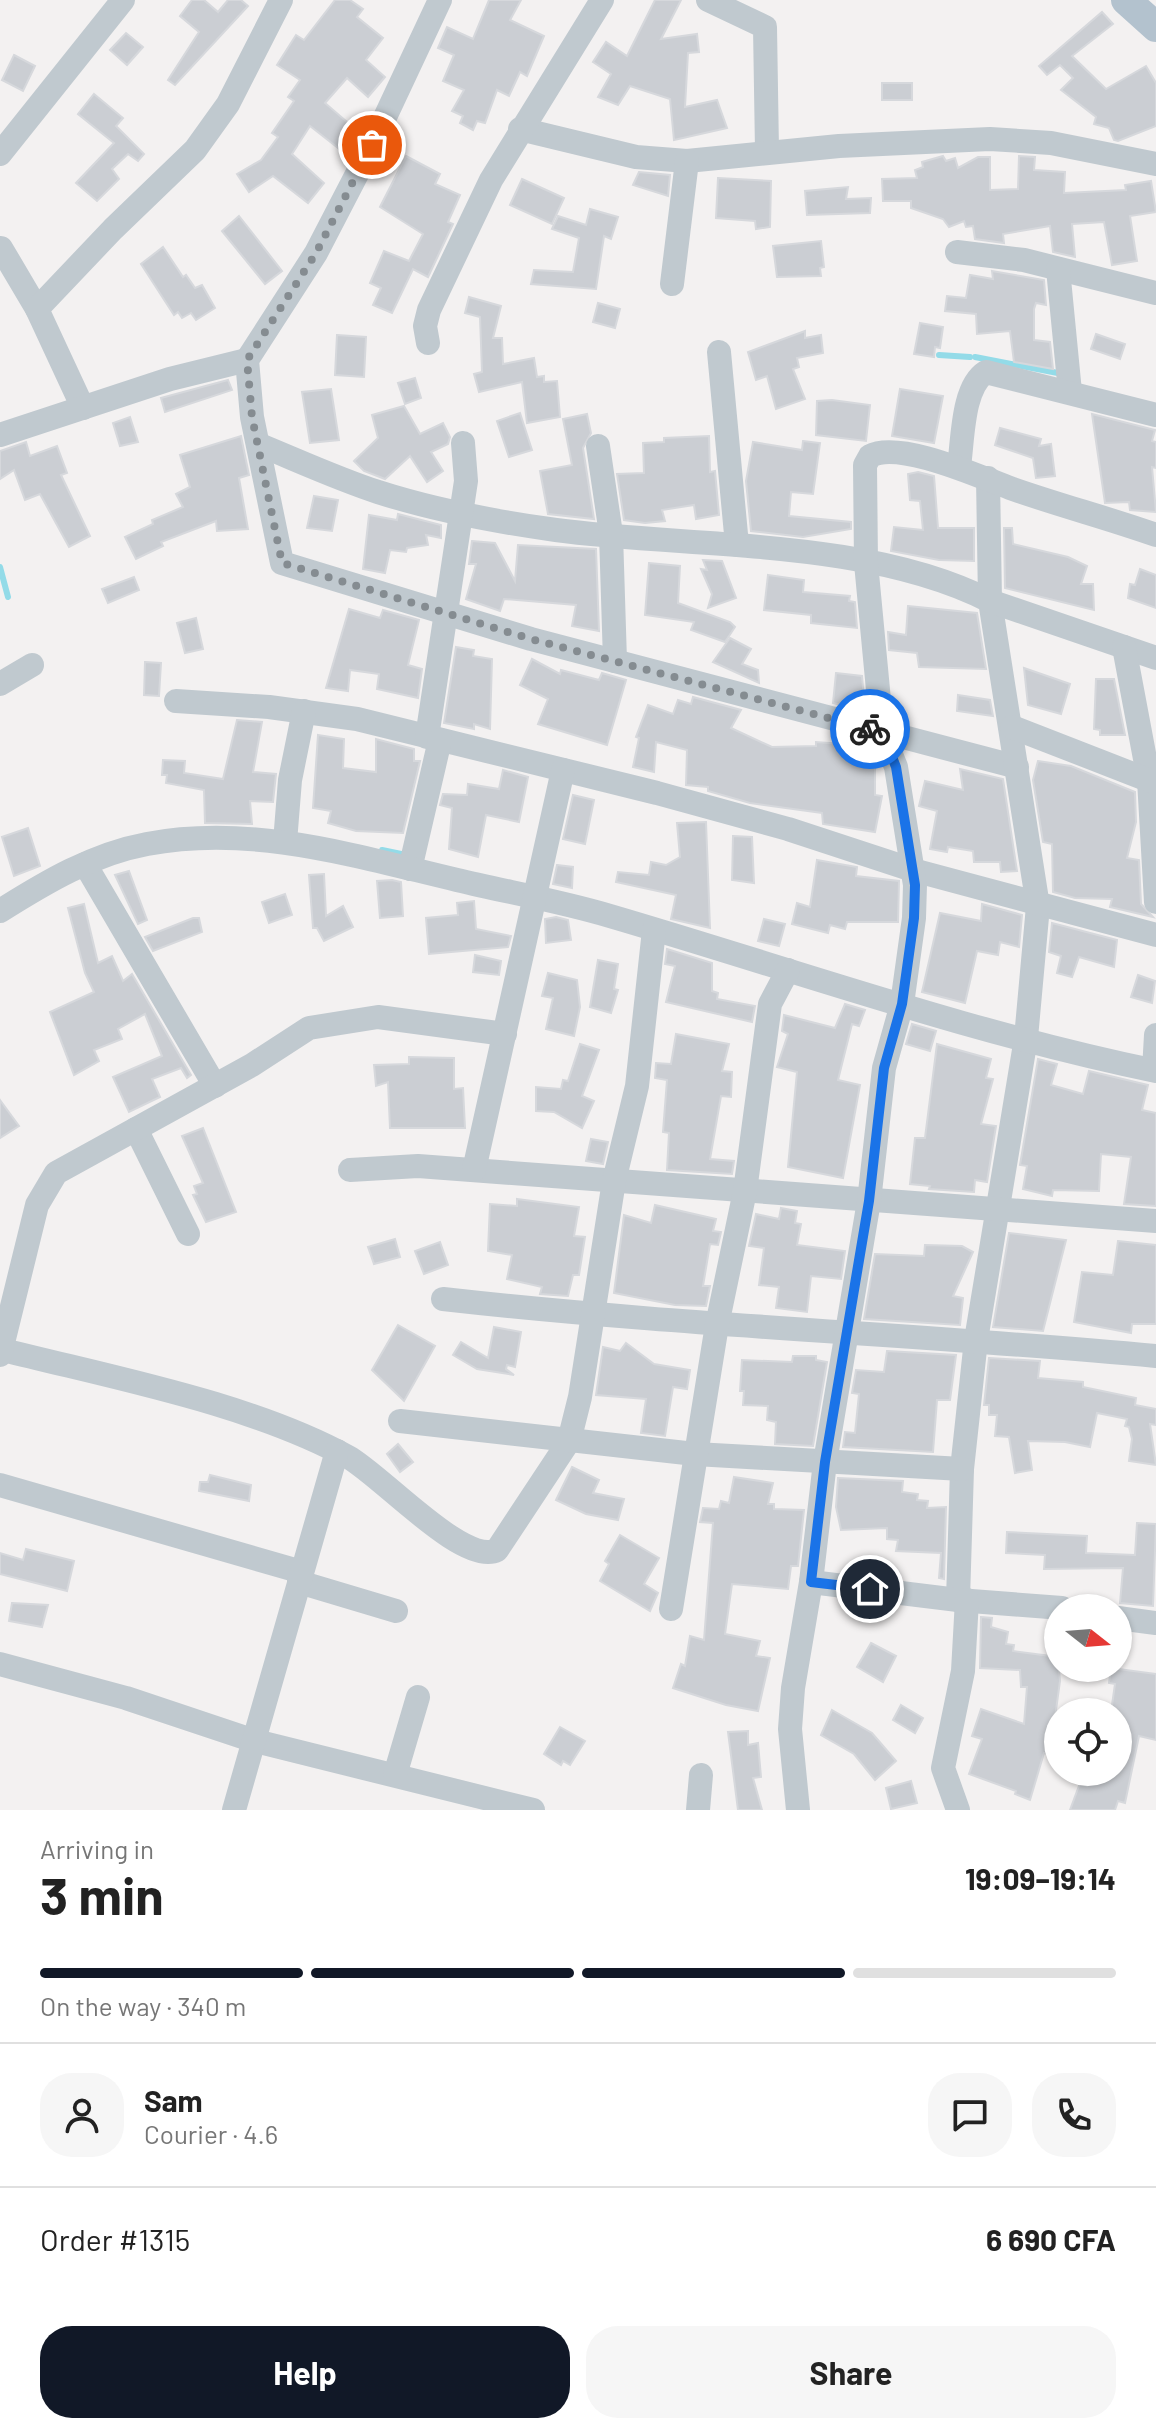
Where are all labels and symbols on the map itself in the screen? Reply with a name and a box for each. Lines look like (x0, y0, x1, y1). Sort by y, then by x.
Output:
pin (338, 111, 406, 179)
courier (830, 689, 910, 769)
pin (836, 1555, 904, 1623)
north arrow (1044, 1594, 1132, 1682)

